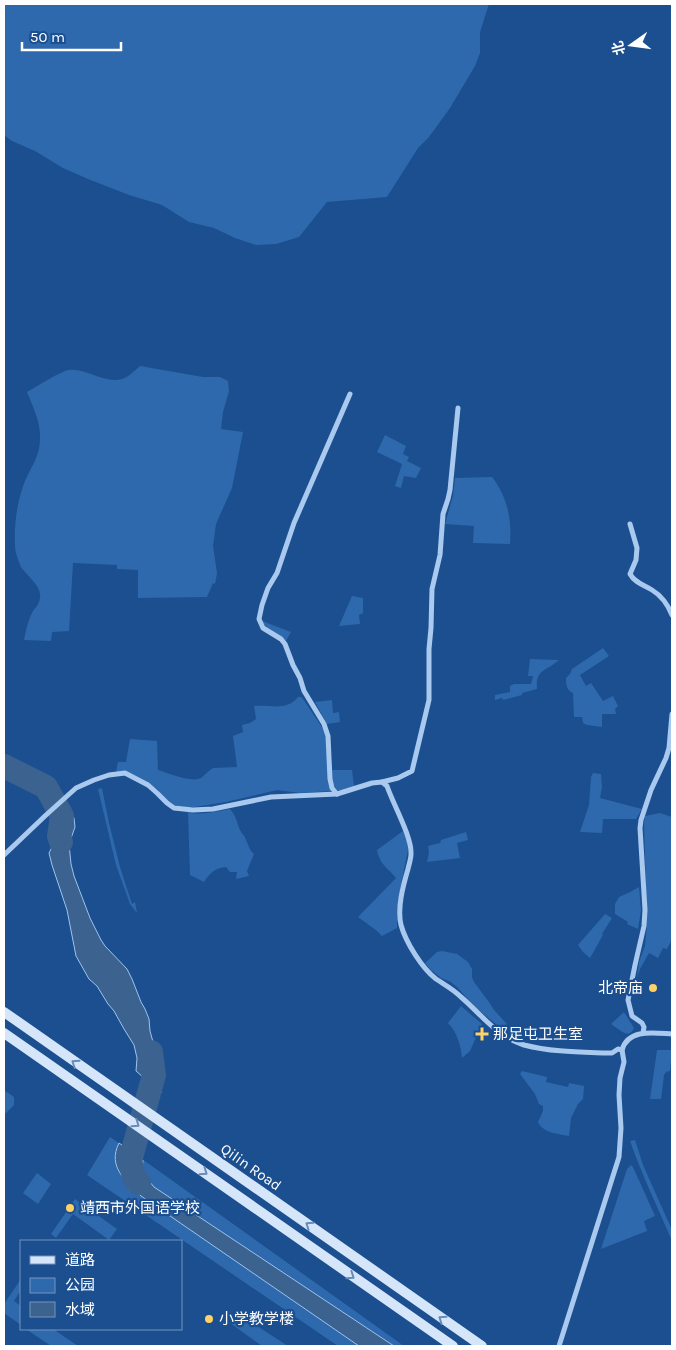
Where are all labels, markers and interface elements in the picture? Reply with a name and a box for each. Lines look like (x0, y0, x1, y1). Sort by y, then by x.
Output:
scale bar (22, 20, 121, 52)
north arrow (606, 20, 656, 70)
text: 50 m (30, 28, 65, 46)
text: 北 (609, 39, 629, 57)
place label: 北帝庙 (598, 979, 643, 997)
marker: 北帝庙 (647, 982, 659, 994)
place label: 那足屯卫生室 (493, 1025, 583, 1043)
marker: 那足屯卫生室 (475, 1027, 489, 1041)
one-way arrow (72, 1060, 81, 1069)
one-way arrow (130, 1118, 140, 1127)
street label: Qilin Road (217, 1140, 285, 1194)
one-way arrow (198, 1166, 208, 1175)
place label: 靖西市外国语学校 (80, 1199, 200, 1217)
marker: 靖西市外国语学校 (64, 1202, 76, 1214)
one-way arrow (305, 1222, 314, 1231)
legend (20, 1240, 182, 1330)
text: 道路 (65, 1251, 95, 1269)
one-way arrow (346, 1270, 355, 1279)
text: 公园 (65, 1276, 95, 1294)
text: 水域 (65, 1301, 95, 1319)
place label: 小学教学楼 (219, 1310, 294, 1328)
marker: 小学教学楼 (203, 1313, 215, 1325)
one-way arrow (438, 1316, 447, 1325)

